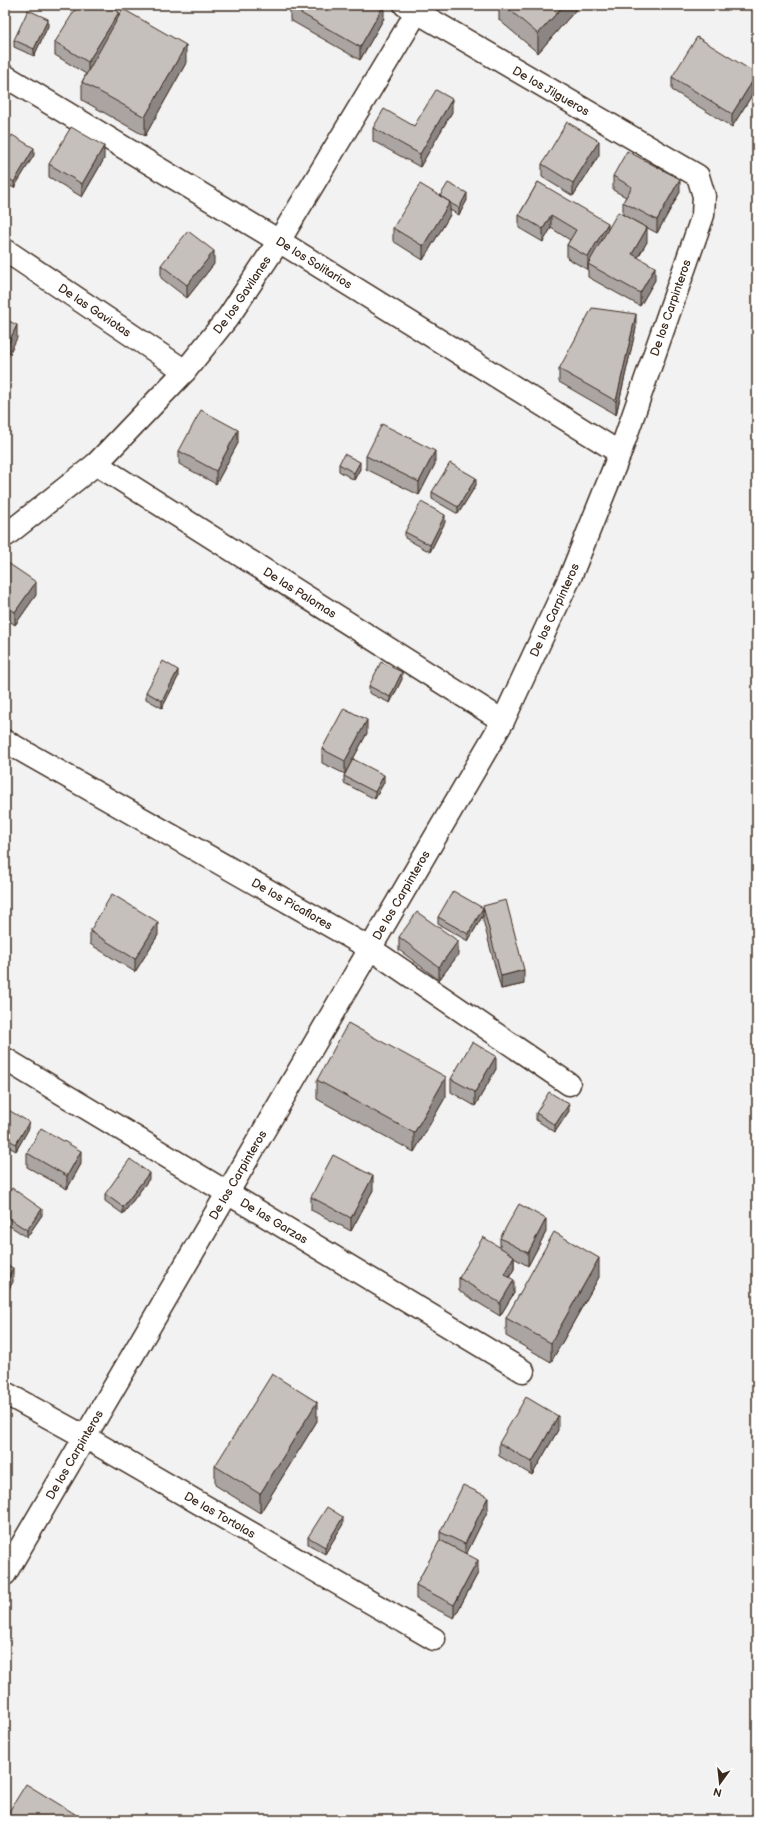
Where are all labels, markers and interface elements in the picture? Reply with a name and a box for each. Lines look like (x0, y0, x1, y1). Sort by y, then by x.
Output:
street label: De los Jilgueros (510, 63, 592, 120)
street label: De los Solitarios (273, 234, 355, 293)
street label: De los Gavilanes (211, 253, 275, 337)
street label: De los Carpinteros (647, 258, 695, 358)
street label: De las Gaviotas (55, 281, 134, 341)
street label: De los Carpinteros (527, 561, 583, 659)
street label: De las Palomas (260, 564, 339, 622)
street label: De los Carpinteros (370, 848, 434, 943)
street label: De los Picaflores (248, 876, 335, 933)
street label: De los Carpinteros (206, 1128, 270, 1223)
street label: De las Garzas (237, 1195, 310, 1248)
street label: De los Carpinteros (43, 1408, 107, 1503)
street label: De las Tortolas (181, 1489, 258, 1542)
north arrow (700, 1763, 740, 1803)
text: N (712, 1785, 723, 1800)

